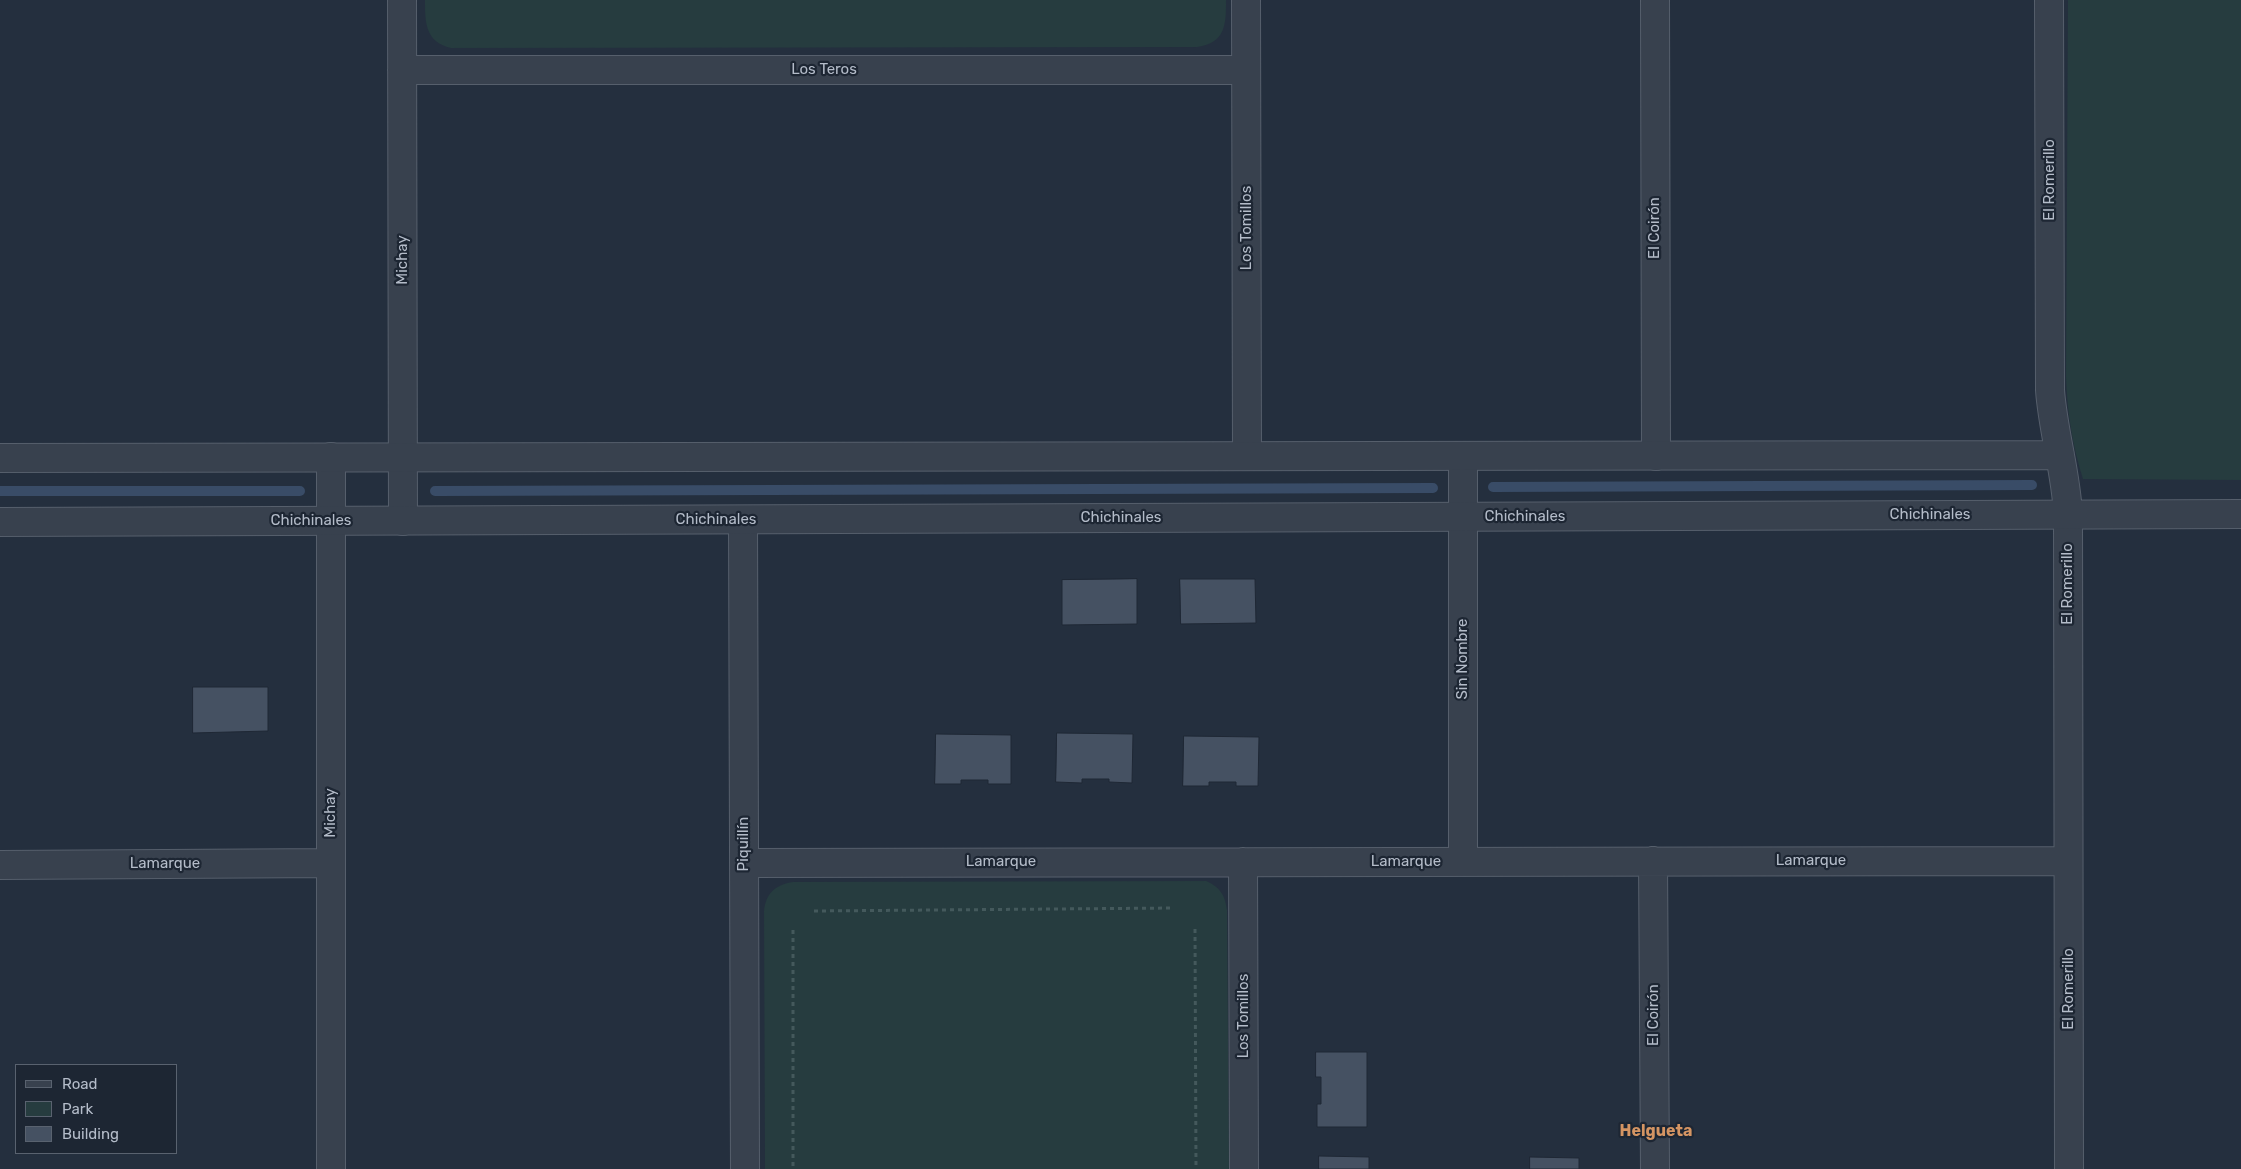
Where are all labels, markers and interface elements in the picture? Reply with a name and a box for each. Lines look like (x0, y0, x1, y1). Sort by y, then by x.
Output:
street label: Los Teros (791, 61, 857, 79)
street label: El Romerillo (2041, 139, 2059, 221)
street label: Los Tomillos (1238, 186, 1256, 270)
street label: El Coirón (1646, 197, 1664, 259)
street label: Michay (394, 235, 412, 285)
street label: Chichinales (1890, 506, 1970, 524)
street label: Chichinales (1485, 508, 1565, 526)
street label: Chichinales (1081, 509, 1161, 527)
street label: Chichinales (676, 511, 756, 529)
street label: Chichinales (271, 512, 351, 530)
street label: El Romerillo (2059, 543, 2077, 625)
street label: Sin Nombre (1454, 619, 1472, 699)
street label: Michay (322, 788, 340, 838)
street label: Piquillín (735, 817, 753, 871)
street label: Lamarque (1776, 852, 1846, 870)
street label: Lamarque (966, 853, 1036, 871)
street label: Lamarque (1371, 853, 1441, 871)
street label: Lamarque (130, 855, 200, 873)
street label: El Romerillo (2060, 948, 2078, 1030)
street label: Los Tomillos (1235, 974, 1253, 1058)
street label: El Coirón (1645, 984, 1663, 1046)
legend (15, 1064, 178, 1154)
text: Road (62, 1075, 98, 1093)
text: Park (62, 1100, 93, 1118)
district label: Helgueta (1620, 1121, 1692, 1141)
text: Building (62, 1125, 119, 1143)

